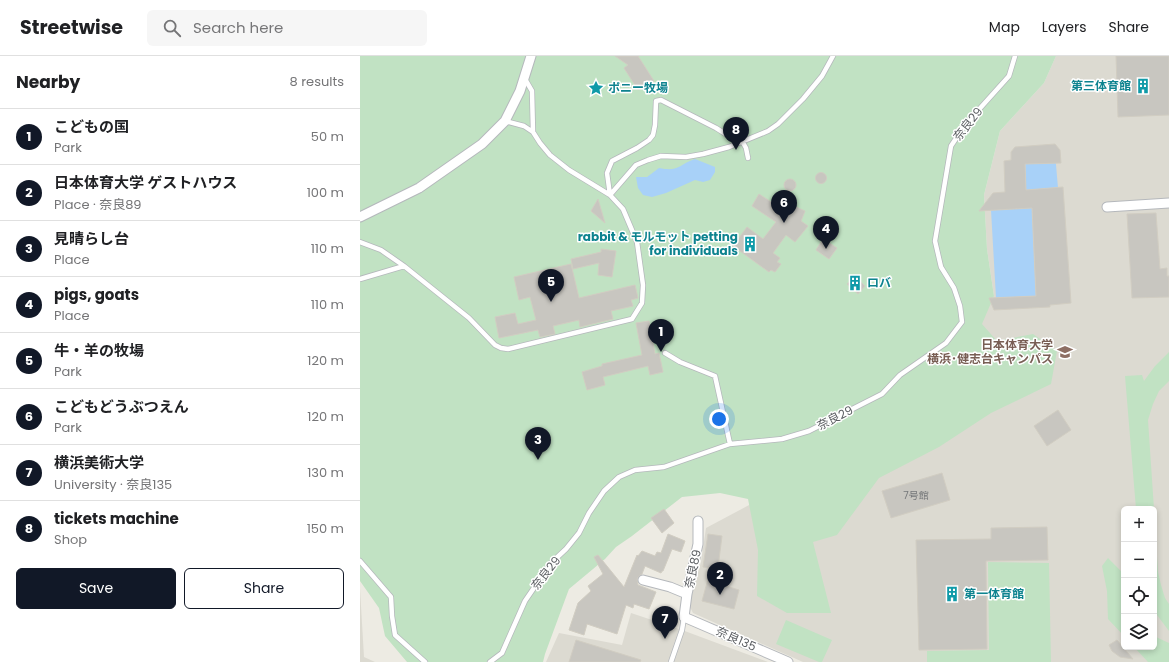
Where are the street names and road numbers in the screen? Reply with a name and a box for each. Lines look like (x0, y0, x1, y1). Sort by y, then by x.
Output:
street label: 奈良29 (949, 103, 986, 144)
street label: 奈良29 (814, 401, 856, 434)
street label: 奈良89 (680, 548, 705, 590)
street label: 奈良29 (527, 552, 564, 593)
street label: 奈良135 (713, 622, 759, 655)

